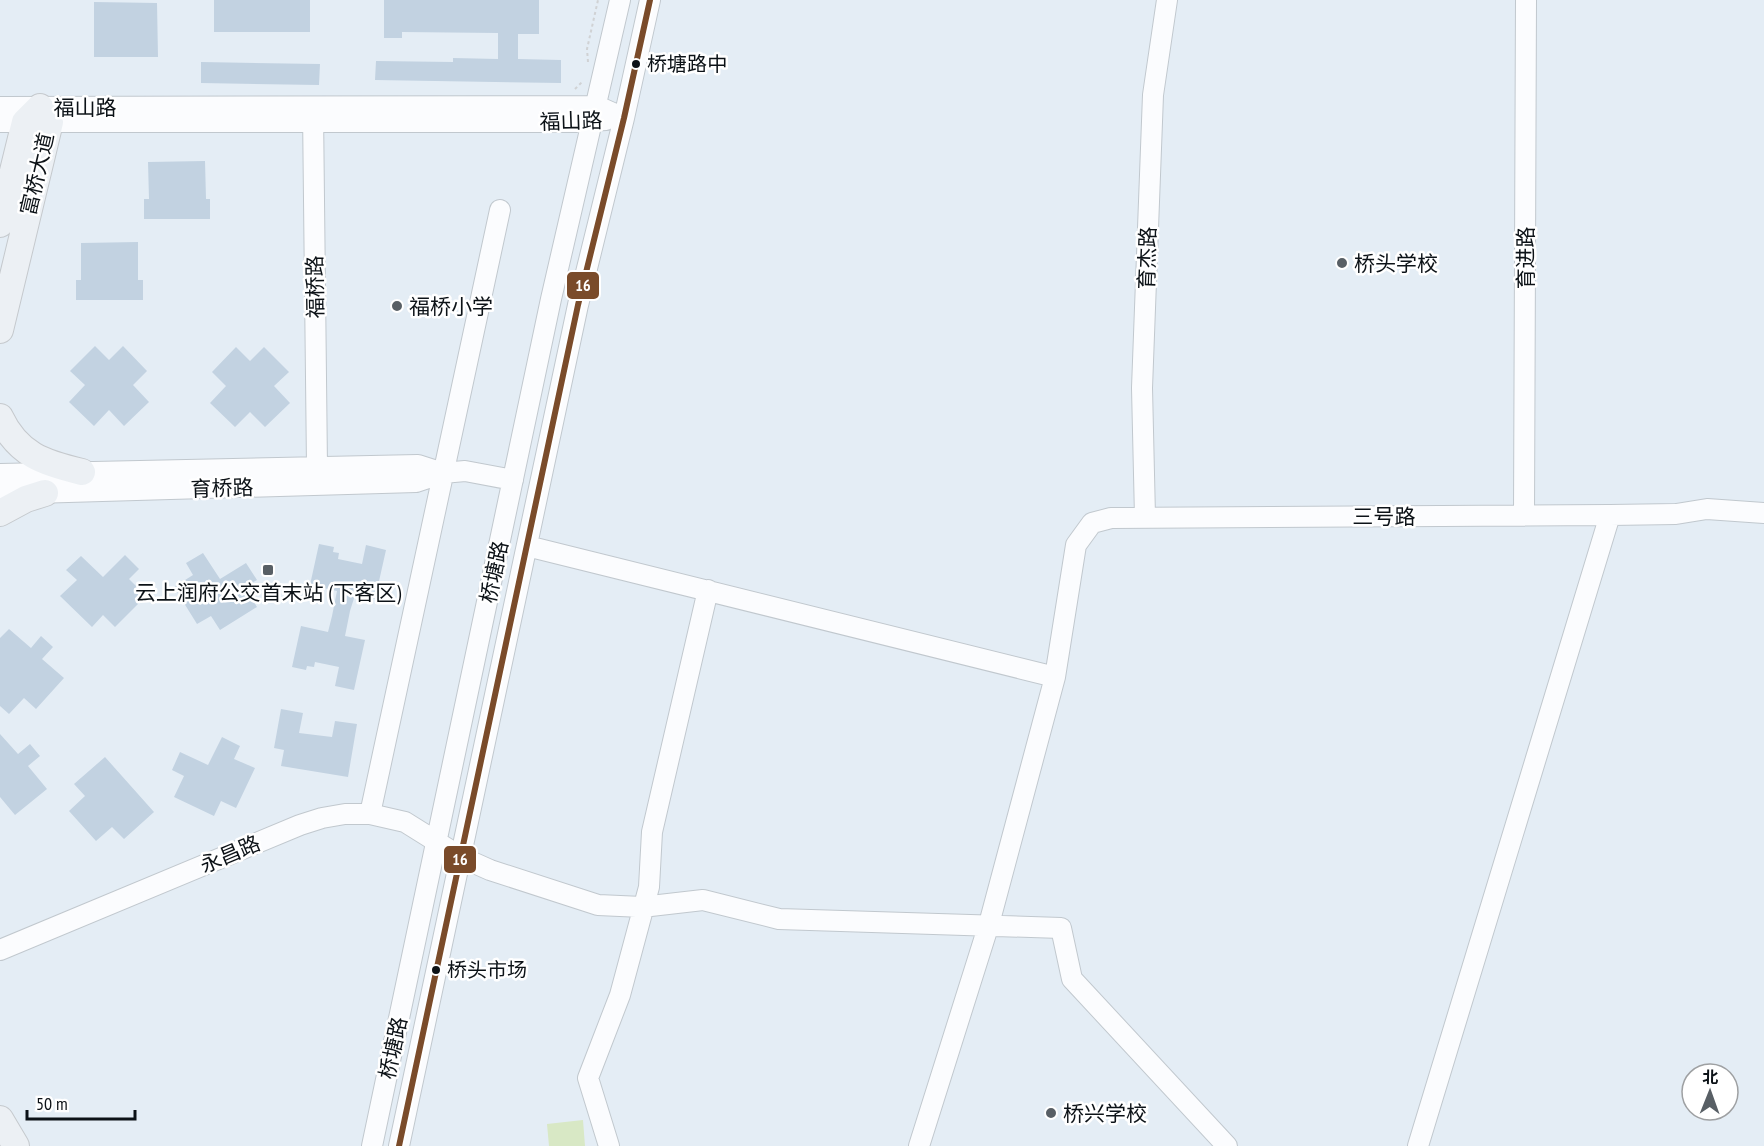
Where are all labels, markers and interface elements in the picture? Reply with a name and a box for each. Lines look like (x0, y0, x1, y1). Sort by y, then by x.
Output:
place label: 桥塘路中 (647, 51, 727, 77)
marker: 桥塘路中 (630, 58, 642, 70)
street label: 福山路 (54, 94, 117, 121)
street label: 福山路 (539, 106, 603, 136)
street label: 富桥大道 (14, 130, 60, 218)
street label: 育杰路 (1132, 226, 1162, 290)
street label: 育进路 (1512, 227, 1539, 290)
place label: 桥头学校 (1354, 250, 1438, 277)
street label: 福桥路 (301, 255, 329, 319)
marker: 桥头学校 (1335, 256, 1349, 270)
line badge: 16 (566, 271, 600, 300)
text: 16 (575, 275, 591, 295)
place label: 福桥小学 (409, 293, 493, 320)
marker: 福桥小学 (390, 299, 404, 313)
street label: 育桥路 (190, 473, 254, 503)
street label: 三号路 (1353, 503, 1416, 530)
street label: 桥塘路 (474, 538, 514, 606)
marker: 云上润府公交首末站 (下客区) (261, 563, 275, 577)
place label: 云上润府公交首末站 (下客区) (135, 579, 401, 606)
street label: 永昌路 (196, 829, 264, 879)
line badge: 16 (443, 845, 477, 874)
text: 16 (452, 849, 468, 869)
place label: 桥头市场 (447, 957, 527, 983)
marker: 桥头市场 (430, 964, 442, 976)
street label: 桥塘路 (373, 1014, 413, 1082)
north arrow (1680, 1062, 1740, 1122)
text: 北 (1702, 1067, 1718, 1087)
scale bar (27, 1083, 135, 1121)
text: 50 m (36, 1092, 68, 1115)
place label: 桥兴学校 (1063, 1100, 1147, 1127)
marker: 桥兴学校 (1044, 1106, 1058, 1120)

